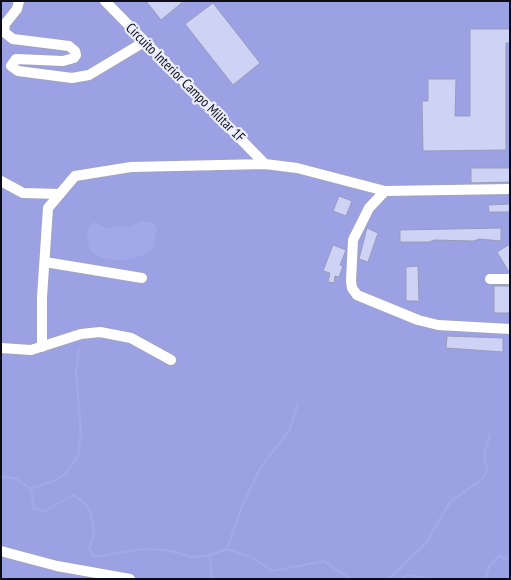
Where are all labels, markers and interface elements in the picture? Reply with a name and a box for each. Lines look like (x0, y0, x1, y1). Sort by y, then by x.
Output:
street label: Circuito Interior Campo Militar 1F (122, 20, 248, 146)

